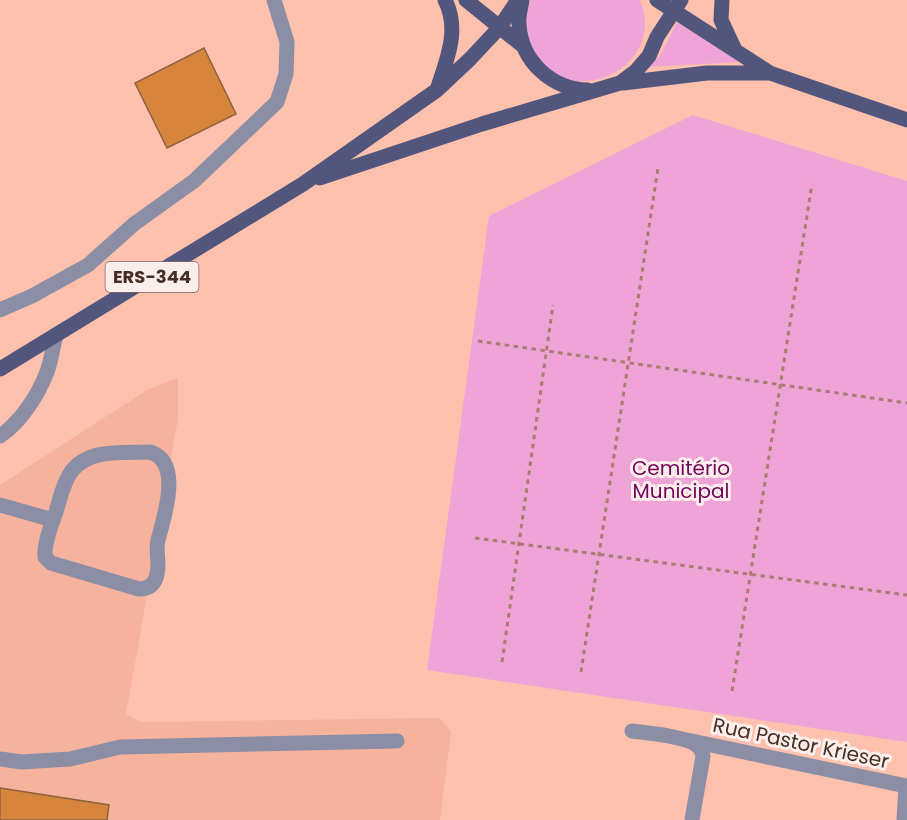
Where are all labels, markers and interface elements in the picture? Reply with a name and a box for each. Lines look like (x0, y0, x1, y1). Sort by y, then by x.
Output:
road number: ERS-344 (106, 262, 198, 292)
park label: Cemitério Municipal (632, 454, 730, 505)
street label: Rua Pastor Krieser (710, 711, 892, 775)

